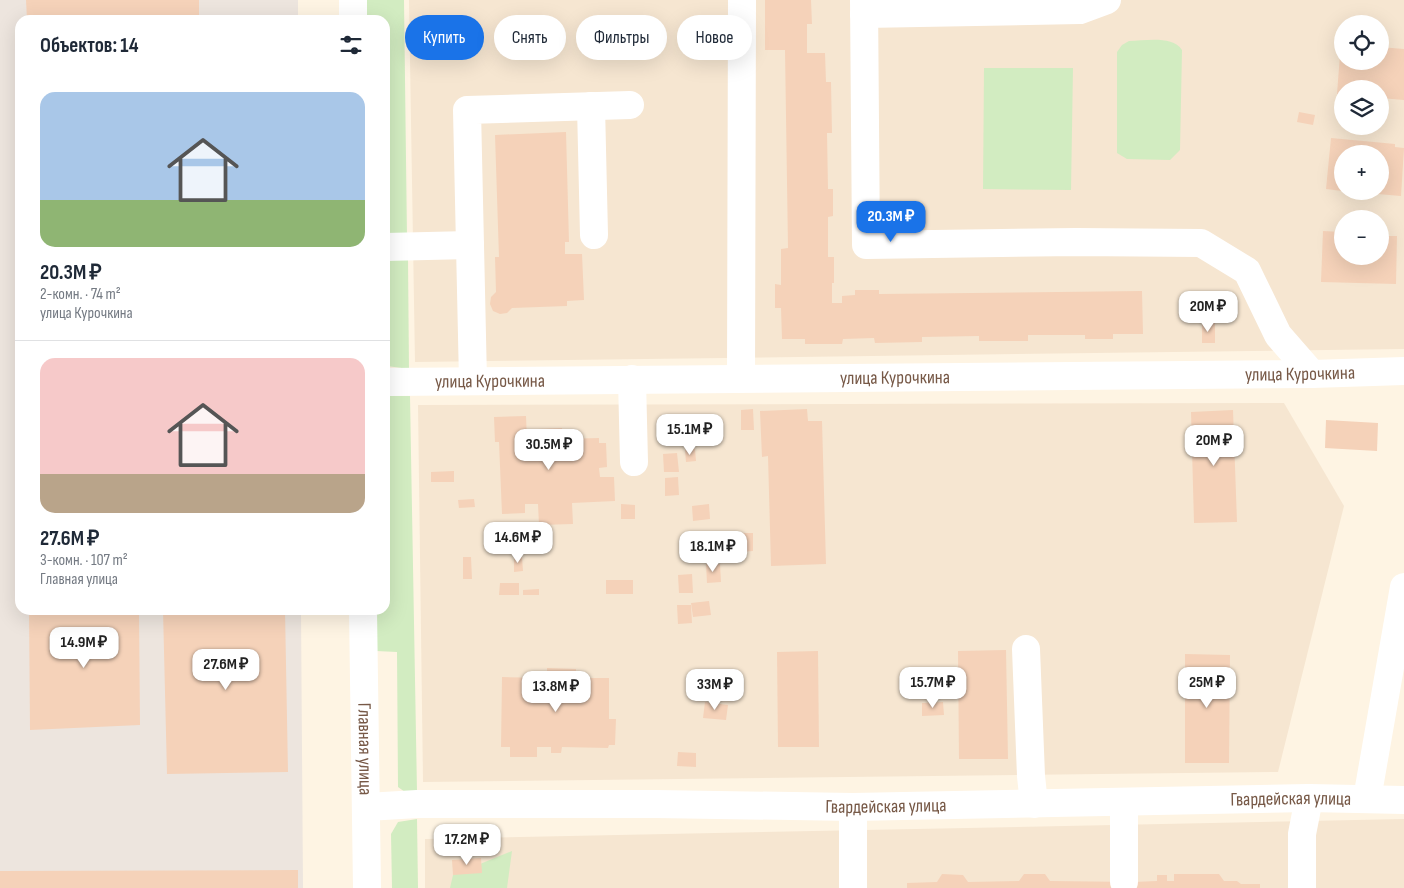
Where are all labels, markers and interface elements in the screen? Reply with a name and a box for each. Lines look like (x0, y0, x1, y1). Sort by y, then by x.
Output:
chip: Купить (405, 15, 484, 60)
chip: Снять (494, 15, 566, 60)
chip: Фильтры (576, 15, 667, 60)
chip: Новое (677, 15, 752, 60)
map controls (1334, 15, 1389, 265)
button: locate (1334, 15, 1389, 70)
icon: filters (337, 31, 365, 59)
text: Объектов: 14 (40, 33, 139, 58)
button: layers (1334, 80, 1389, 135)
icon: home (158, 125, 248, 215)
button: + (1334, 145, 1389, 200)
pin: 20.3M ₽ (845, 200, 937, 243)
text: 20.3M ₽ (868, 207, 915, 226)
button: − (1334, 210, 1389, 265)
text: 20.3M ₽ (40, 260, 102, 285)
text: 2-комн. · 74 m² (40, 285, 121, 304)
pin: 20M ₽ (1173, 290, 1243, 333)
text: 20M ₽ (1190, 297, 1226, 316)
text: улица Курочкина (40, 304, 133, 323)
street label: улица Курочкина (1245, 361, 1355, 386)
street label: улица Курочкина (840, 366, 950, 390)
street label: улица Курочкина (435, 369, 545, 393)
icon: home (158, 390, 248, 480)
pin: 15.1M ₽ (644, 414, 736, 456)
text: 15.1M ₽ (667, 420, 713, 439)
pin: 20M ₽ (1179, 424, 1249, 467)
pin: 30.5M ₽ (503, 428, 595, 471)
text: 20M ₽ (1196, 431, 1232, 450)
text: 30.5M ₽ (525, 435, 573, 454)
pin: 14.6M ₽ (472, 522, 564, 564)
text: 27.6M ₽ (40, 526, 99, 551)
text: 14.6M ₽ (495, 528, 541, 547)
pin: 18.1M ₽ (667, 530, 759, 573)
text: 18.1M ₽ (690, 537, 736, 556)
text: 3-комн. · 107 m² (40, 551, 128, 570)
text: Главная улица (40, 570, 118, 589)
pin: 14.9M ₽ (38, 626, 130, 669)
text: 14.9M ₽ (61, 633, 107, 652)
pin: 27.6M ₽ (180, 648, 272, 691)
text: 27.6M ₽ (203, 655, 249, 674)
pin: 15.7M ₽ (887, 666, 979, 709)
pin: 25M ₽ (1172, 666, 1242, 709)
pin: 33M ₽ (680, 668, 750, 711)
pin: 13.8M ₽ (510, 670, 602, 713)
text: 15.7M ₽ (910, 673, 956, 692)
text: 25M ₽ (1189, 673, 1225, 692)
text: 33M ₽ (697, 675, 733, 694)
text: 13.8M ₽ (533, 677, 579, 696)
street label: Главная улица (353, 702, 377, 796)
street label: Гвардейская улица (1230, 786, 1352, 811)
street label: Гвардейская улица (825, 794, 947, 819)
pin: 17.2M ₽ (421, 824, 513, 866)
text: 17.2M ₽ (445, 830, 489, 849)

